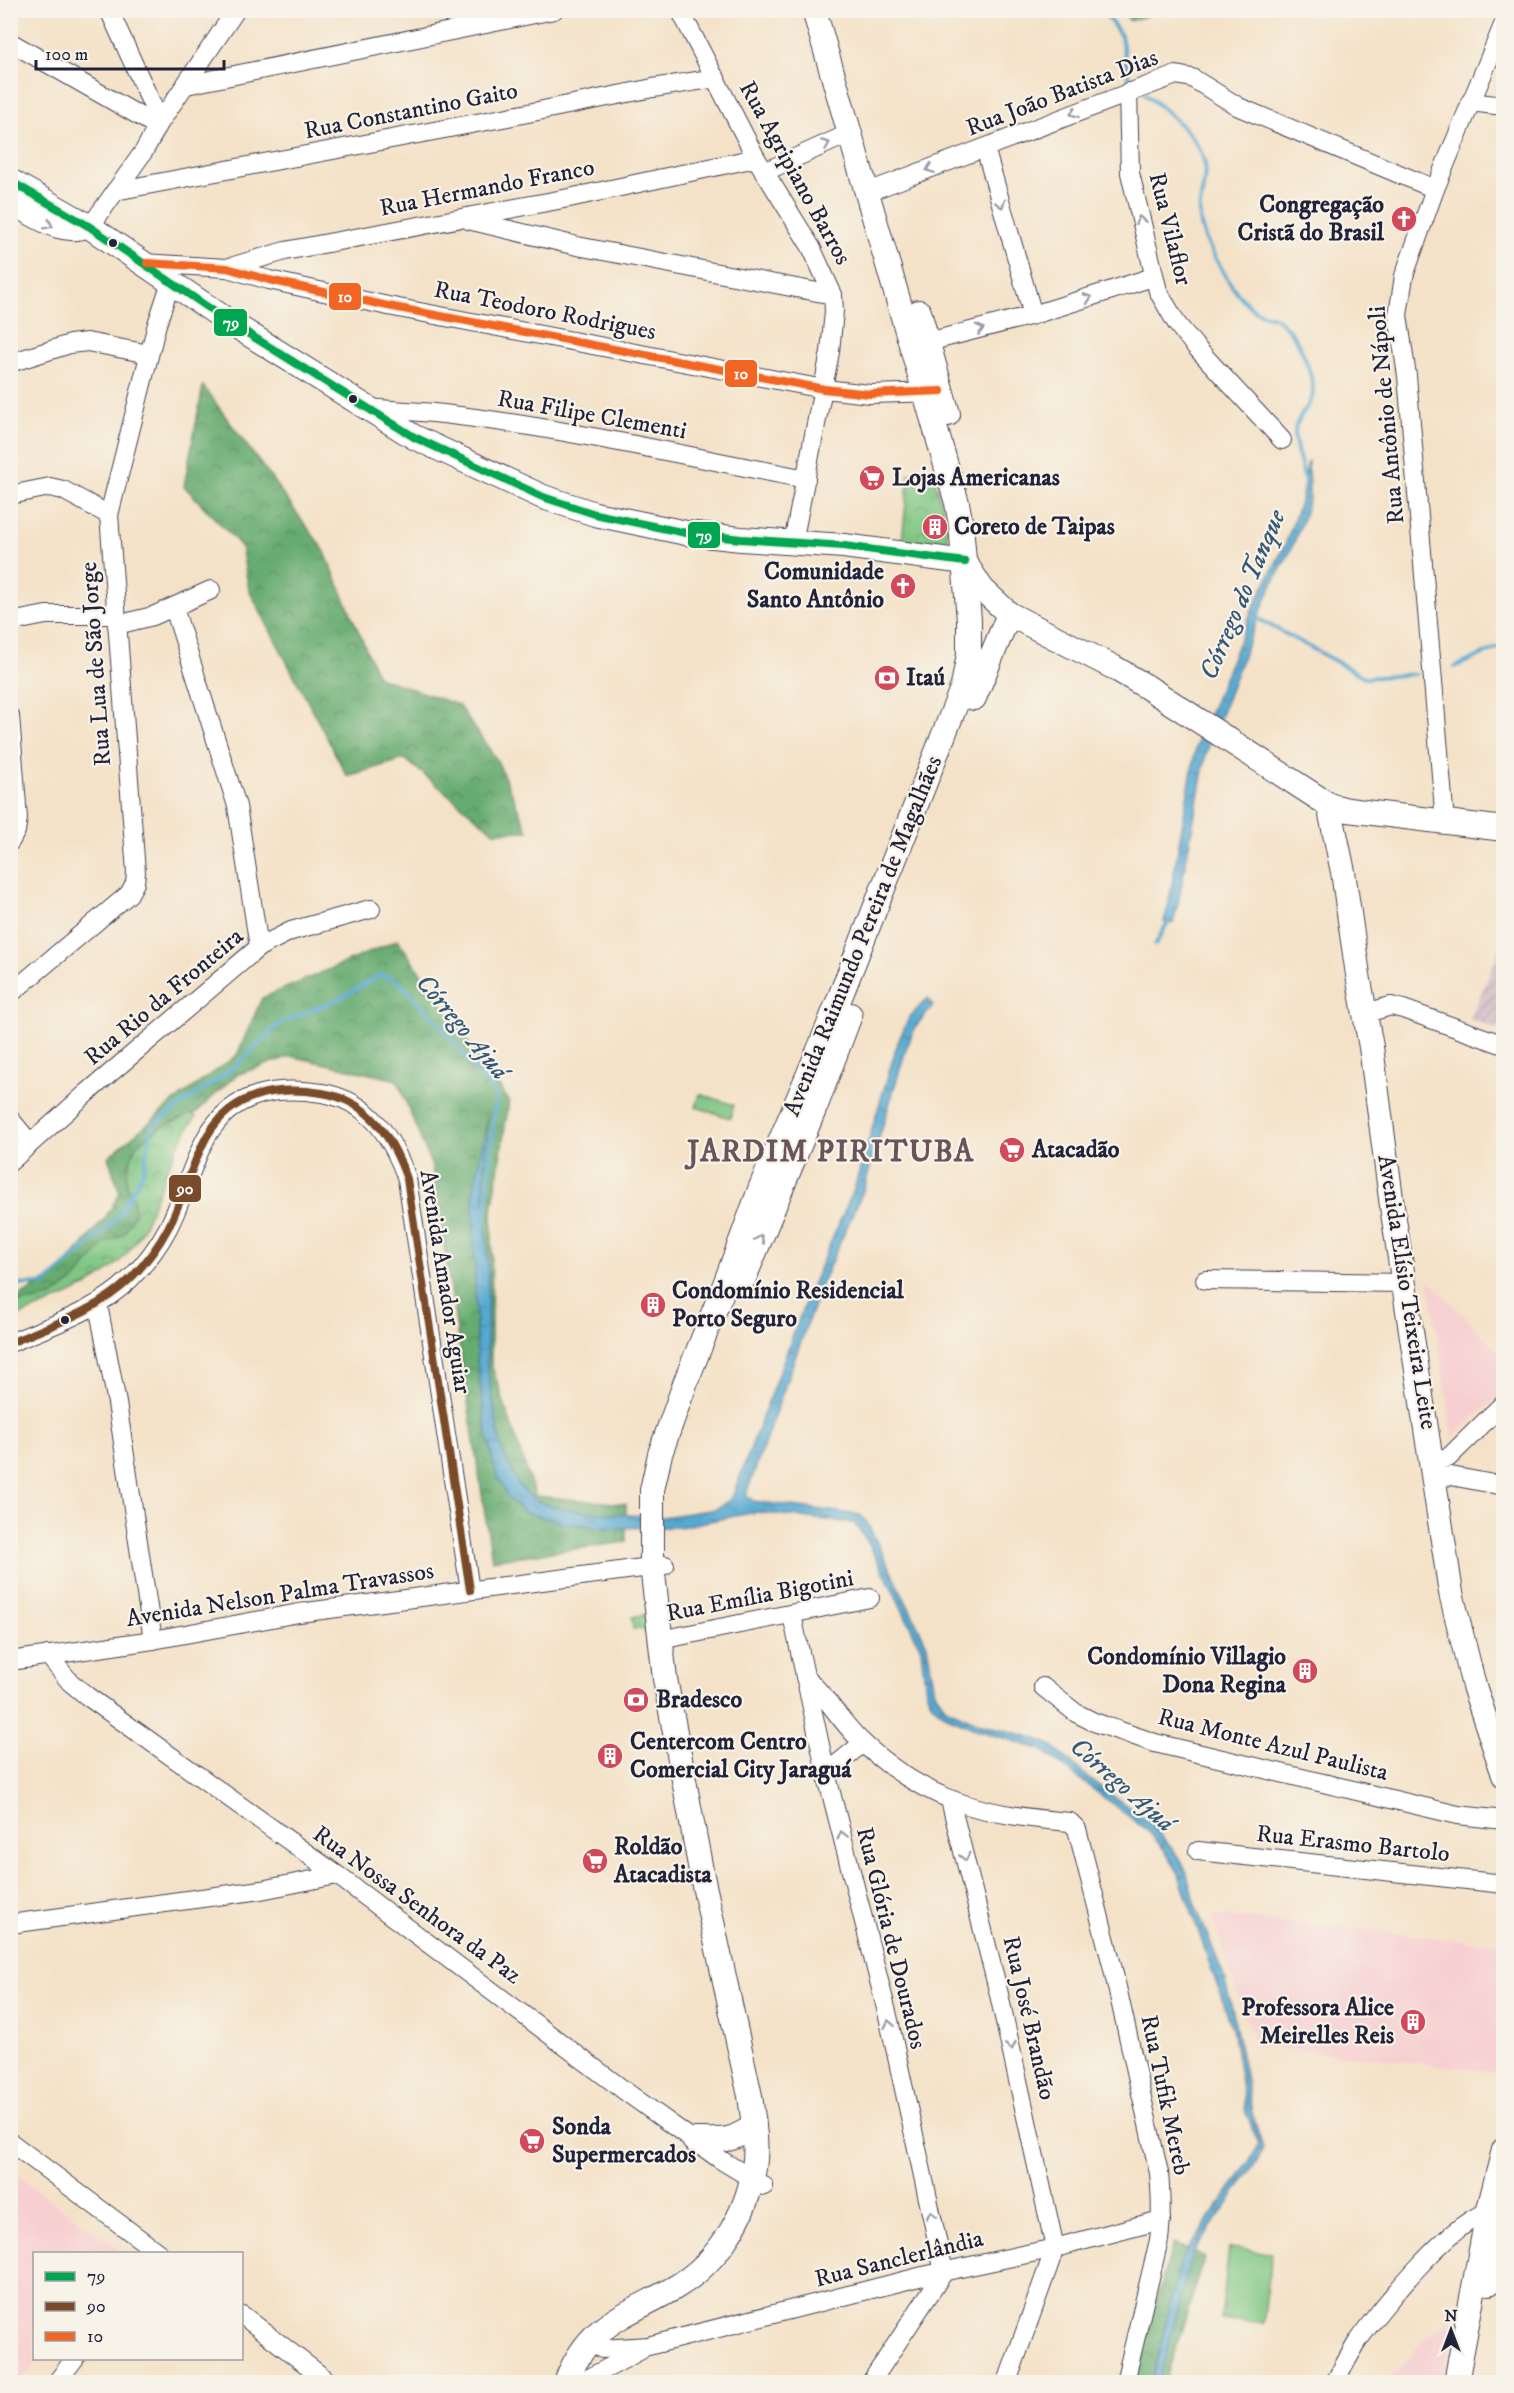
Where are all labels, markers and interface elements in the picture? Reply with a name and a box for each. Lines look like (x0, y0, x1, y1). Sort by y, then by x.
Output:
scale bar (36, 33, 224, 71)
street label: Rua João Batista Dias (962, 43, 1162, 143)
text: 100 m (45, 44, 88, 66)
street label: Rua Constantino Gaito (302, 76, 520, 146)
street label: Rua Agripiano Barros (732, 76, 858, 270)
one-way arrow (1069, 106, 1080, 118)
one-way arrow (820, 139, 831, 151)
street label: Rua Hermando Franco (377, 152, 597, 224)
one-way arrow (925, 161, 936, 174)
street label: Rua Vilaflor (1141, 169, 1199, 289)
place label: Congregação Cristã do Brasil (1238, 190, 1385, 248)
one-way arrow (994, 198, 1006, 209)
church icon: Congregação Cristã do Brasil (1389, 204, 1419, 234)
one-way arrow (1135, 215, 1148, 225)
one-way arrow (43, 217, 54, 229)
unlabelled marker (107, 237, 119, 249)
street label: Rua Teodoro Rodrigues (431, 275, 659, 347)
line badge: 10 (328, 282, 362, 311)
text: 10 (338, 287, 353, 307)
one-way arrow (1082, 292, 1093, 305)
street label: Rua Antônio de Nápoli (1363, 305, 1411, 525)
line badge: 79 (213, 308, 248, 337)
text: 79 (223, 313, 239, 333)
one-way arrow (974, 324, 985, 336)
line badge: 10 (724, 359, 758, 388)
text: 10 (734, 364, 749, 384)
street label: Rua Filipe Clementi (495, 384, 689, 446)
unlabelled marker (347, 393, 359, 405)
supermarket icon: Lojas Americanas (857, 463, 887, 493)
place label: Lojas Americanas (892, 463, 1060, 493)
water label: Córrego do Tanque (1192, 504, 1294, 685)
building icon: Coreto de Taipas (920, 512, 950, 542)
place label: Coreto de Taipas (954, 512, 1115, 542)
line badge: 79 (687, 521, 721, 549)
text: 79 (696, 526, 712, 546)
place label: Comunidade Santo Antônio (747, 557, 884, 615)
street label: Rua Lua de São Jorge (74, 561, 118, 767)
church icon: Comunidade Santo Antônio (888, 571, 918, 601)
bank icon: Itaú (872, 663, 902, 693)
place label: Itaú (906, 663, 945, 693)
street label: Avenida Raimundo Pereira de Magalhães (777, 751, 949, 1121)
street label: Rua Rio da Fronteira (78, 921, 250, 1072)
water label: Córrego Ajuá (408, 967, 518, 1089)
district label: JARDIM PIRITUBA (684, 1134, 975, 1171)
supermarket icon: Atacadão (997, 1135, 1027, 1165)
place label: Atacadão (1031, 1135, 1120, 1165)
street label: Avenida Elísio Teixeira Leite (1370, 1153, 1444, 1432)
street label: Avenida Amador Aguiar (412, 1168, 478, 1396)
line badge: 90 (168, 1174, 202, 1203)
text: 90 (176, 1179, 194, 1199)
one-way arrow (753, 1235, 765, 1246)
place label: Condomínio Residencial Porto Seguro (672, 1276, 905, 1334)
building icon: Condomínio Residencial Porto Seguro (638, 1290, 668, 1320)
unlabelled marker (59, 1314, 71, 1326)
street label: Avenida Nelson Palma Travassos (124, 1556, 436, 1634)
street label: Rua Emília Bigotini (664, 1563, 856, 1629)
place label: Condomínio Villagio Dona Regina (1087, 1642, 1287, 1700)
building icon: Condomínio Villagio Dona Regina (1290, 1656, 1320, 1686)
bank icon: Bradesco (621, 1685, 651, 1715)
place label: Bradesco (656, 1685, 742, 1715)
street label: Rua Monte Azul Paulista (1155, 1702, 1392, 1788)
place label: Centercom Centro Comercial City Jaraguá (630, 1727, 852, 1785)
water label: Córrego Ajuá (1063, 1730, 1183, 1841)
building icon: Centercom Centro Comercial City Jaraguá (595, 1741, 625, 1771)
street label: Rua Nossa Senhora da Paz (307, 1819, 528, 1991)
street label: Rua Erasmo Bartolo (1255, 1819, 1451, 1869)
street label: Rua Glória de Dourados (849, 1824, 933, 2052)
one-way arrow (836, 1831, 849, 1841)
place label: Roldão Atacadista (613, 1832, 713, 1890)
supermarket icon: Roldão Atacadista (580, 1846, 610, 1876)
one-way arrow (957, 1852, 970, 1862)
street label: Rua José Brandão (996, 1933, 1062, 2103)
place label: Professora Alice Meirelles Reis (1241, 1993, 1394, 2051)
building icon: Professora Alice Meirelles Reis (1398, 2007, 1428, 2037)
street label: Rua Tufik Mereb (1133, 2012, 1197, 2178)
one-way arrow (884, 2020, 897, 2030)
one-way arrow (1004, 2041, 1017, 2051)
place label: Sonda Supermercados (552, 2112, 696, 2170)
supermarket icon: Sonda Supermercados (517, 2126, 547, 2156)
one-way arrow (925, 2210, 938, 2220)
street label: Rua Sanclerlândia (812, 2223, 987, 2294)
legend (33, 2252, 243, 2360)
text: 79 (87, 2266, 105, 2288)
text: 90 (86, 2296, 106, 2318)
north arrow (1421, 2300, 1481, 2360)
text: N (1444, 2306, 1458, 2326)
text: 10 (87, 2326, 103, 2348)

